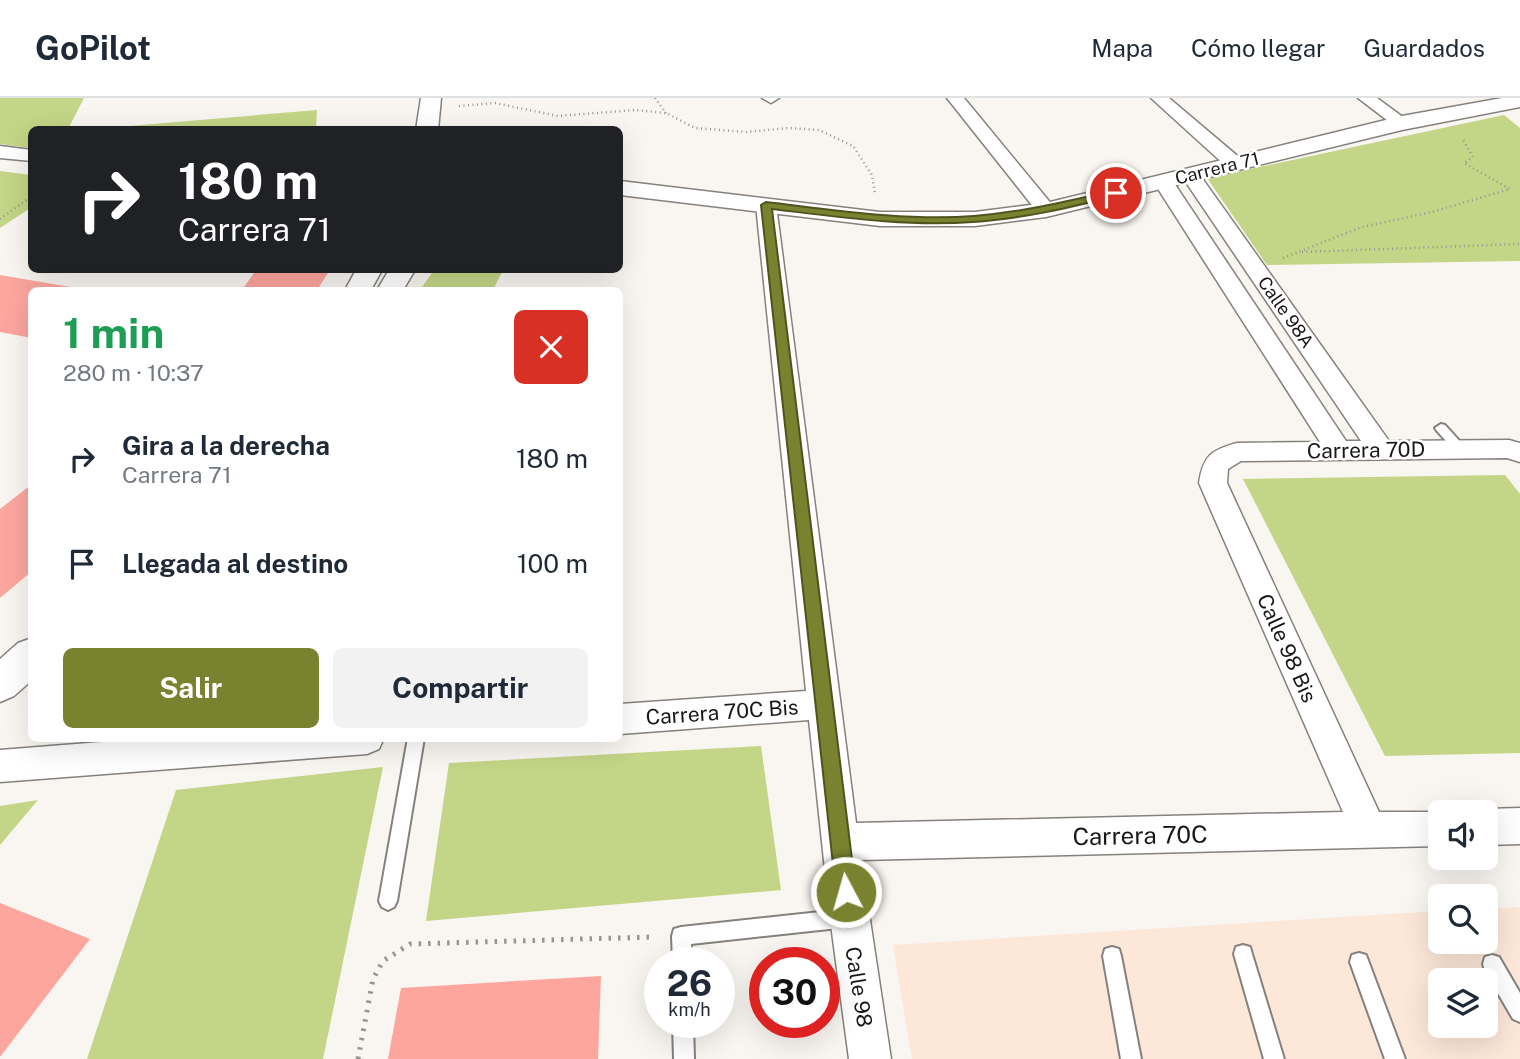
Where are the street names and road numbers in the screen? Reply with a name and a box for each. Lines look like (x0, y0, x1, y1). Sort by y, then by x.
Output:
street label: Carrera 71 (1173, 147, 1261, 189)
street label: Calle 98A (1254, 272, 1318, 352)
street label: Carrera 70D (1307, 436, 1425, 464)
street label: Calle 98 Bis (1252, 590, 1322, 706)
street label: Carrera 70C Bis (645, 694, 799, 730)
street label: Carrera 70C (1072, 820, 1208, 850)
street label: Calle 98 (840, 945, 878, 1029)

